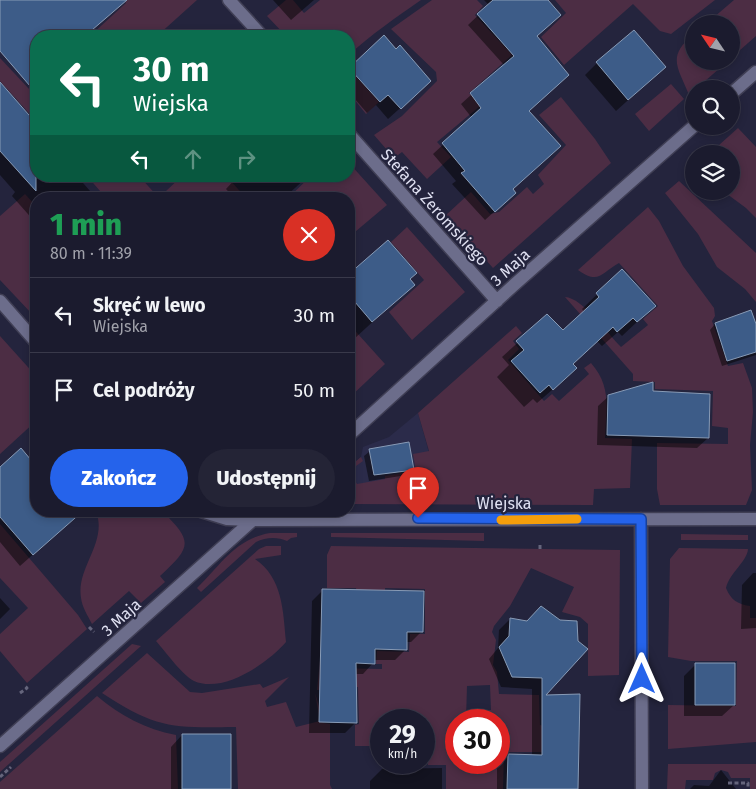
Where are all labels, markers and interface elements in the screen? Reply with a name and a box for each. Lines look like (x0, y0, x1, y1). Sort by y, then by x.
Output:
north arrow (685, 15, 740, 70)
map controls (685, 15, 740, 200)
text: 30 m (133, 48, 210, 90)
icon: left (50, 50, 115, 115)
button: search (685, 80, 740, 135)
text: Wiejska (133, 90, 209, 117)
street label: Stefana Żeromskiego (377, 144, 493, 270)
icon: left (126, 145, 154, 173)
icon: ahead (179, 145, 207, 173)
icon: right (232, 145, 260, 173)
button: layers (685, 145, 740, 200)
text: 1 min (50, 207, 122, 243)
button: close (283, 209, 335, 261)
text: 80 m · 11:39 (50, 244, 132, 263)
street label: 3 Maja (487, 245, 534, 290)
text: Skręć w lewo (93, 294, 206, 317)
icon: left (50, 301, 78, 329)
text: 30 m (294, 304, 335, 327)
text: Wiejska (93, 317, 148, 336)
icon: arrive (50, 376, 78, 404)
text: Cel podróży (93, 379, 195, 402)
text: 50 m (294, 379, 335, 402)
button: Zakończ (50, 449, 188, 507)
button: Udostępnij (198, 449, 335, 507)
pin (397, 467, 439, 518)
icon: arrive (404, 474, 432, 502)
street label: Wiejska (476, 494, 532, 513)
street label: 3 Maja (98, 595, 145, 640)
position arrow (615, 652, 667, 704)
speed limit sign: 30 (445, 709, 510, 774)
text: 29 (389, 720, 416, 750)
text: km/h (388, 747, 417, 761)

